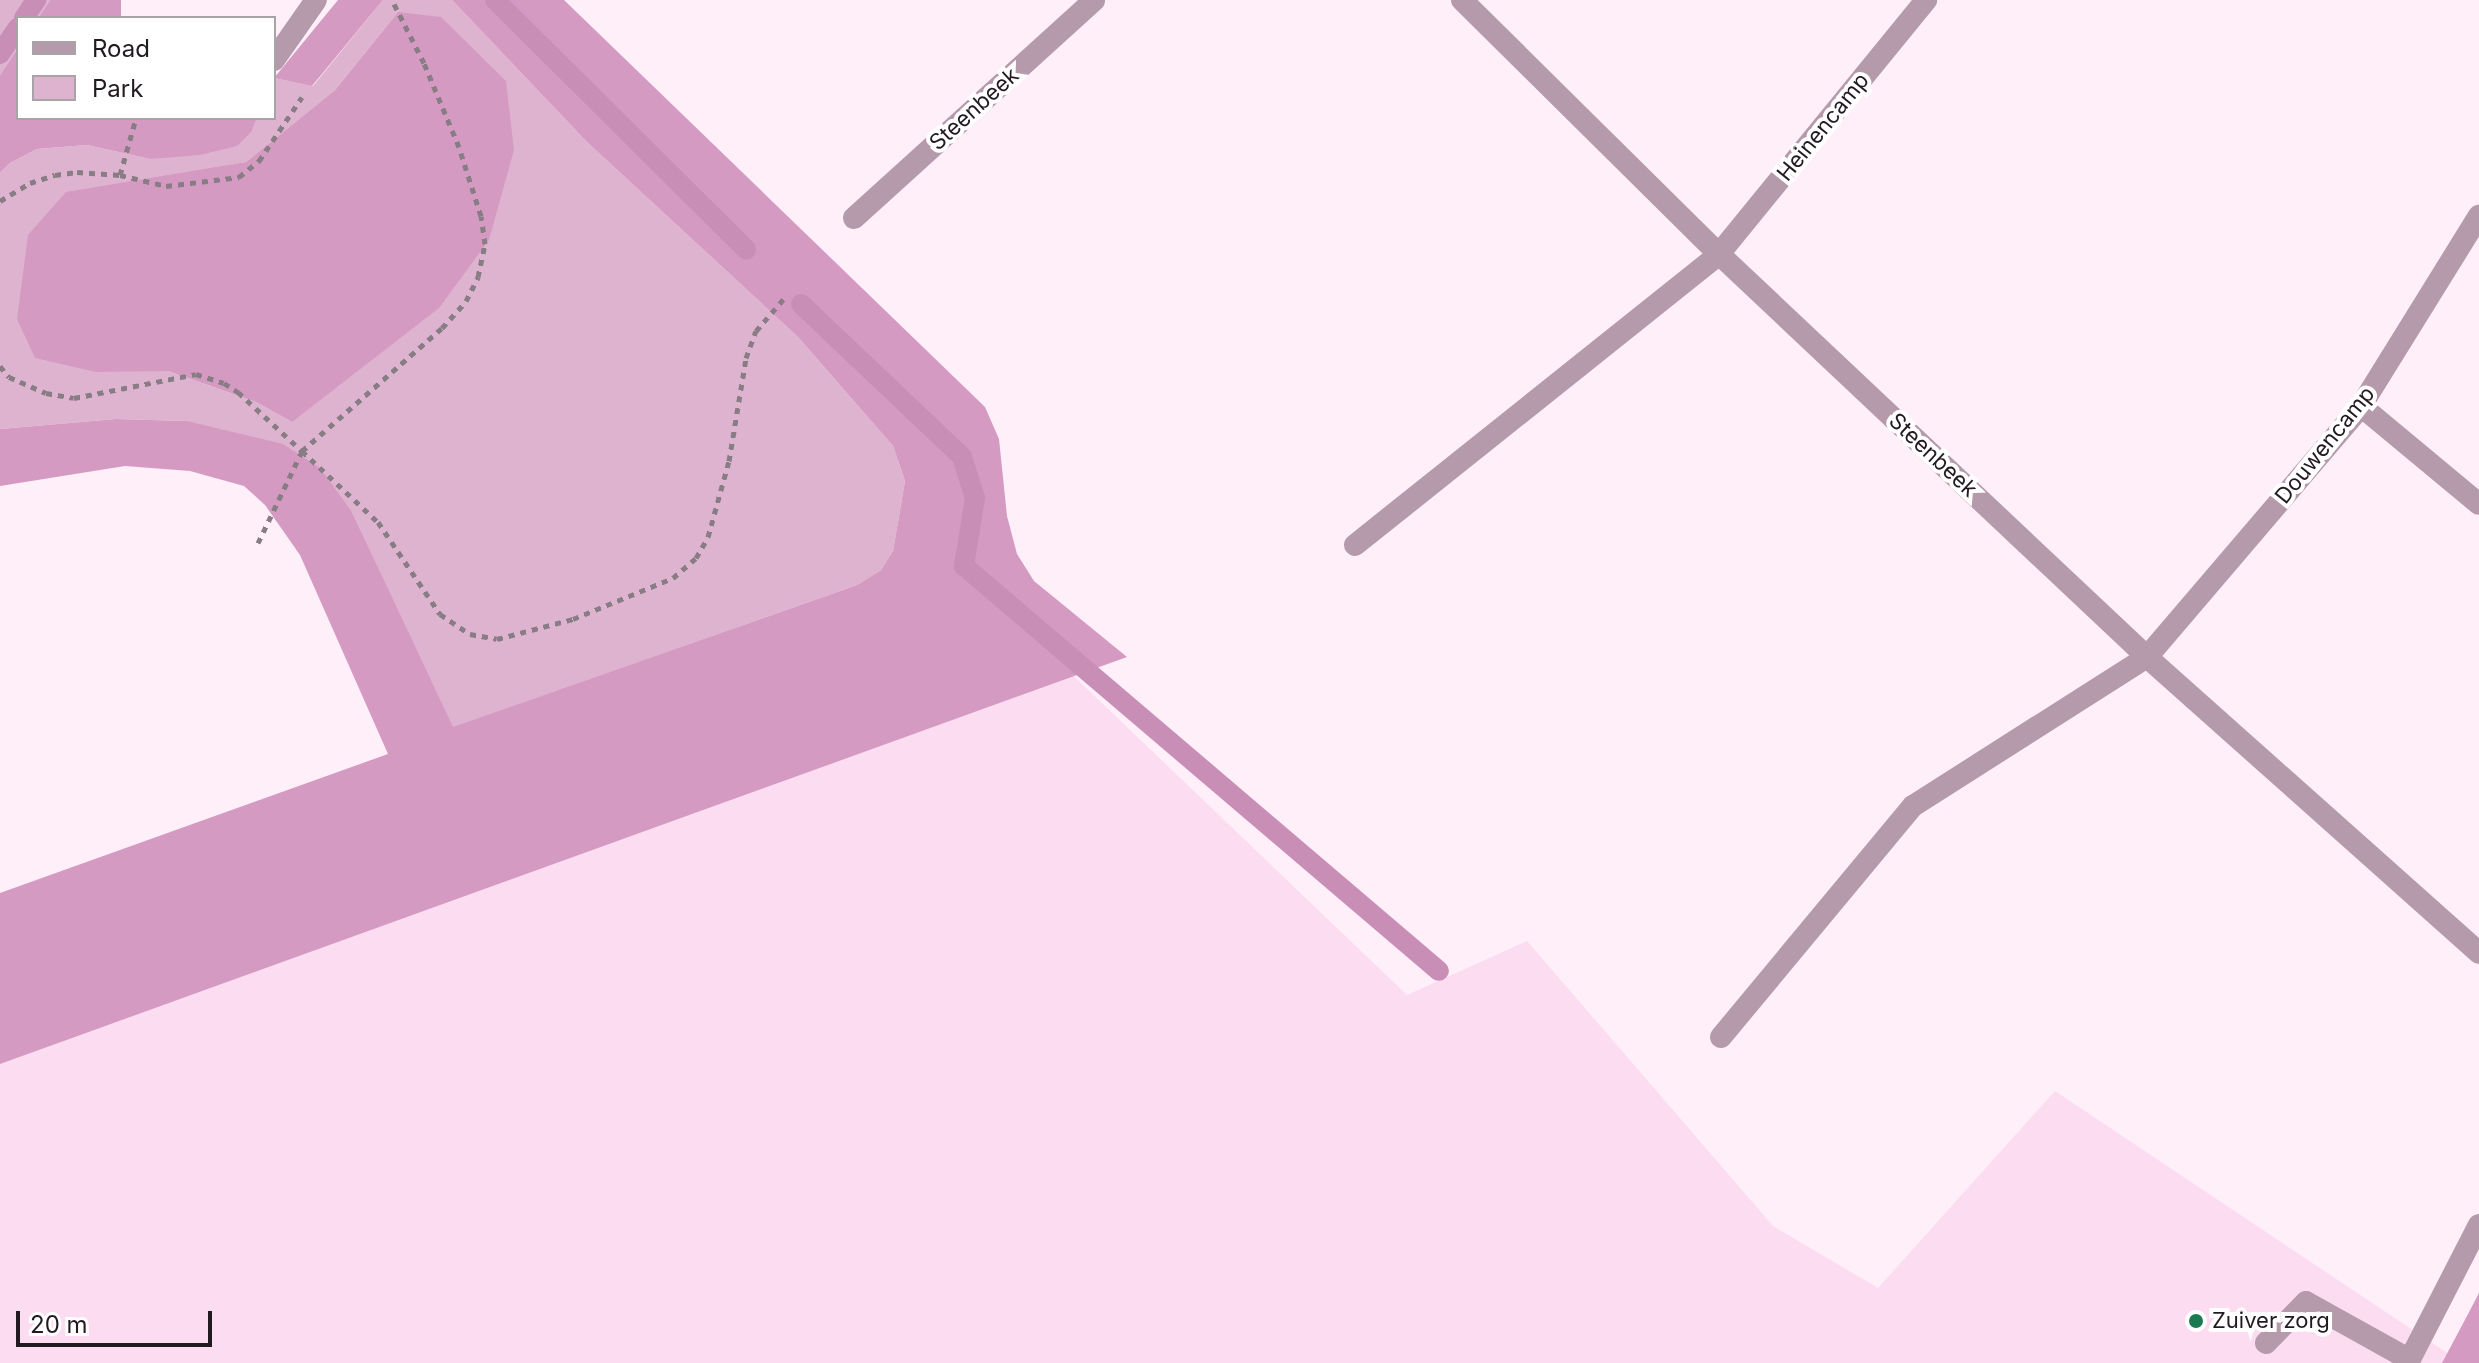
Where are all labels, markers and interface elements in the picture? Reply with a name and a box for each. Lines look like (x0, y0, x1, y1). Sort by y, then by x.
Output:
legend (16, 16, 276, 120)
text: Road (92, 34, 150, 63)
street label: Steenbeek (924, 62, 1024, 156)
street label: Heinencamp (1771, 68, 1875, 186)
text: Park (92, 74, 143, 103)
street label: Douwencamp (2270, 381, 2380, 509)
street label: Steenbeek (1883, 408, 1983, 502)
scale bar (20, 1295, 216, 1345)
place label: Zuiver zorg (2212, 1308, 2330, 1334)
text: 20 m (30, 1310, 88, 1339)
marker: Zuiver zorg (2187, 1312, 2205, 1330)

